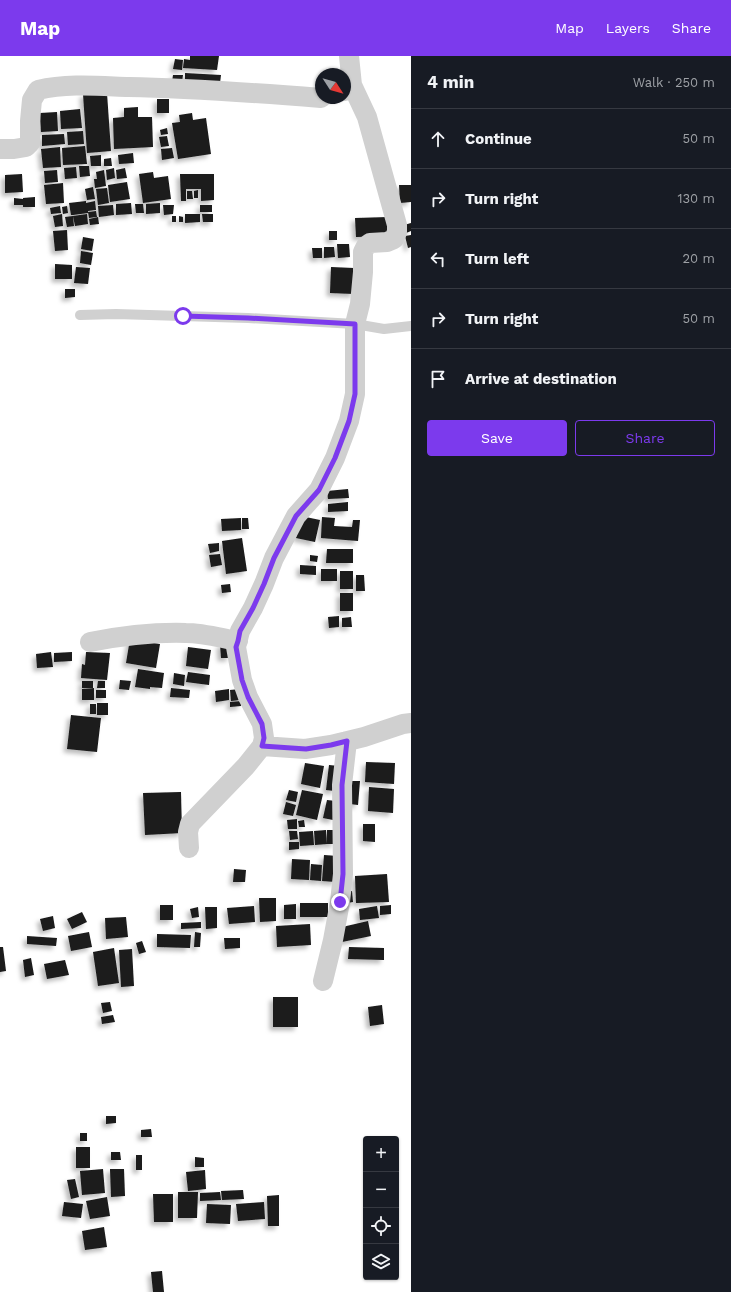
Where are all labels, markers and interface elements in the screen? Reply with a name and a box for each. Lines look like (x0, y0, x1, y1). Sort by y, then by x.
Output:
text: Map (20, 17, 60, 40)
text: Map (555, 20, 584, 36)
text: Layers (606, 20, 650, 36)
text: Share (672, 20, 711, 36)
north arrow (315, 68, 351, 104)
text: 4 min (427, 72, 474, 92)
text: Walk · 250 m (633, 75, 715, 90)
icon: ahead (427, 128, 449, 150)
text: Continue (465, 130, 532, 148)
text: 50 m (683, 131, 715, 146)
icon: right (427, 188, 449, 210)
text: Turn right (465, 190, 538, 208)
text: 130 m (677, 191, 715, 206)
icon: left (427, 248, 449, 270)
text: Turn left (465, 250, 529, 268)
text: 20 m (683, 251, 715, 266)
route start (174, 307, 192, 325)
icon: right (427, 308, 449, 330)
text: Turn right (465, 310, 538, 328)
text: 50 m (683, 311, 715, 326)
icon: arrive (427, 368, 449, 390)
text: Arrive at destination (465, 370, 617, 388)
button: Save (427, 420, 567, 456)
button: Share (575, 420, 715, 456)
route end (331, 893, 349, 911)
map controls (363, 1136, 399, 1280)
button: + (363, 1136, 399, 1172)
button: − (363, 1172, 399, 1208)
button: locate (363, 1208, 399, 1244)
button: layers (363, 1244, 399, 1280)

